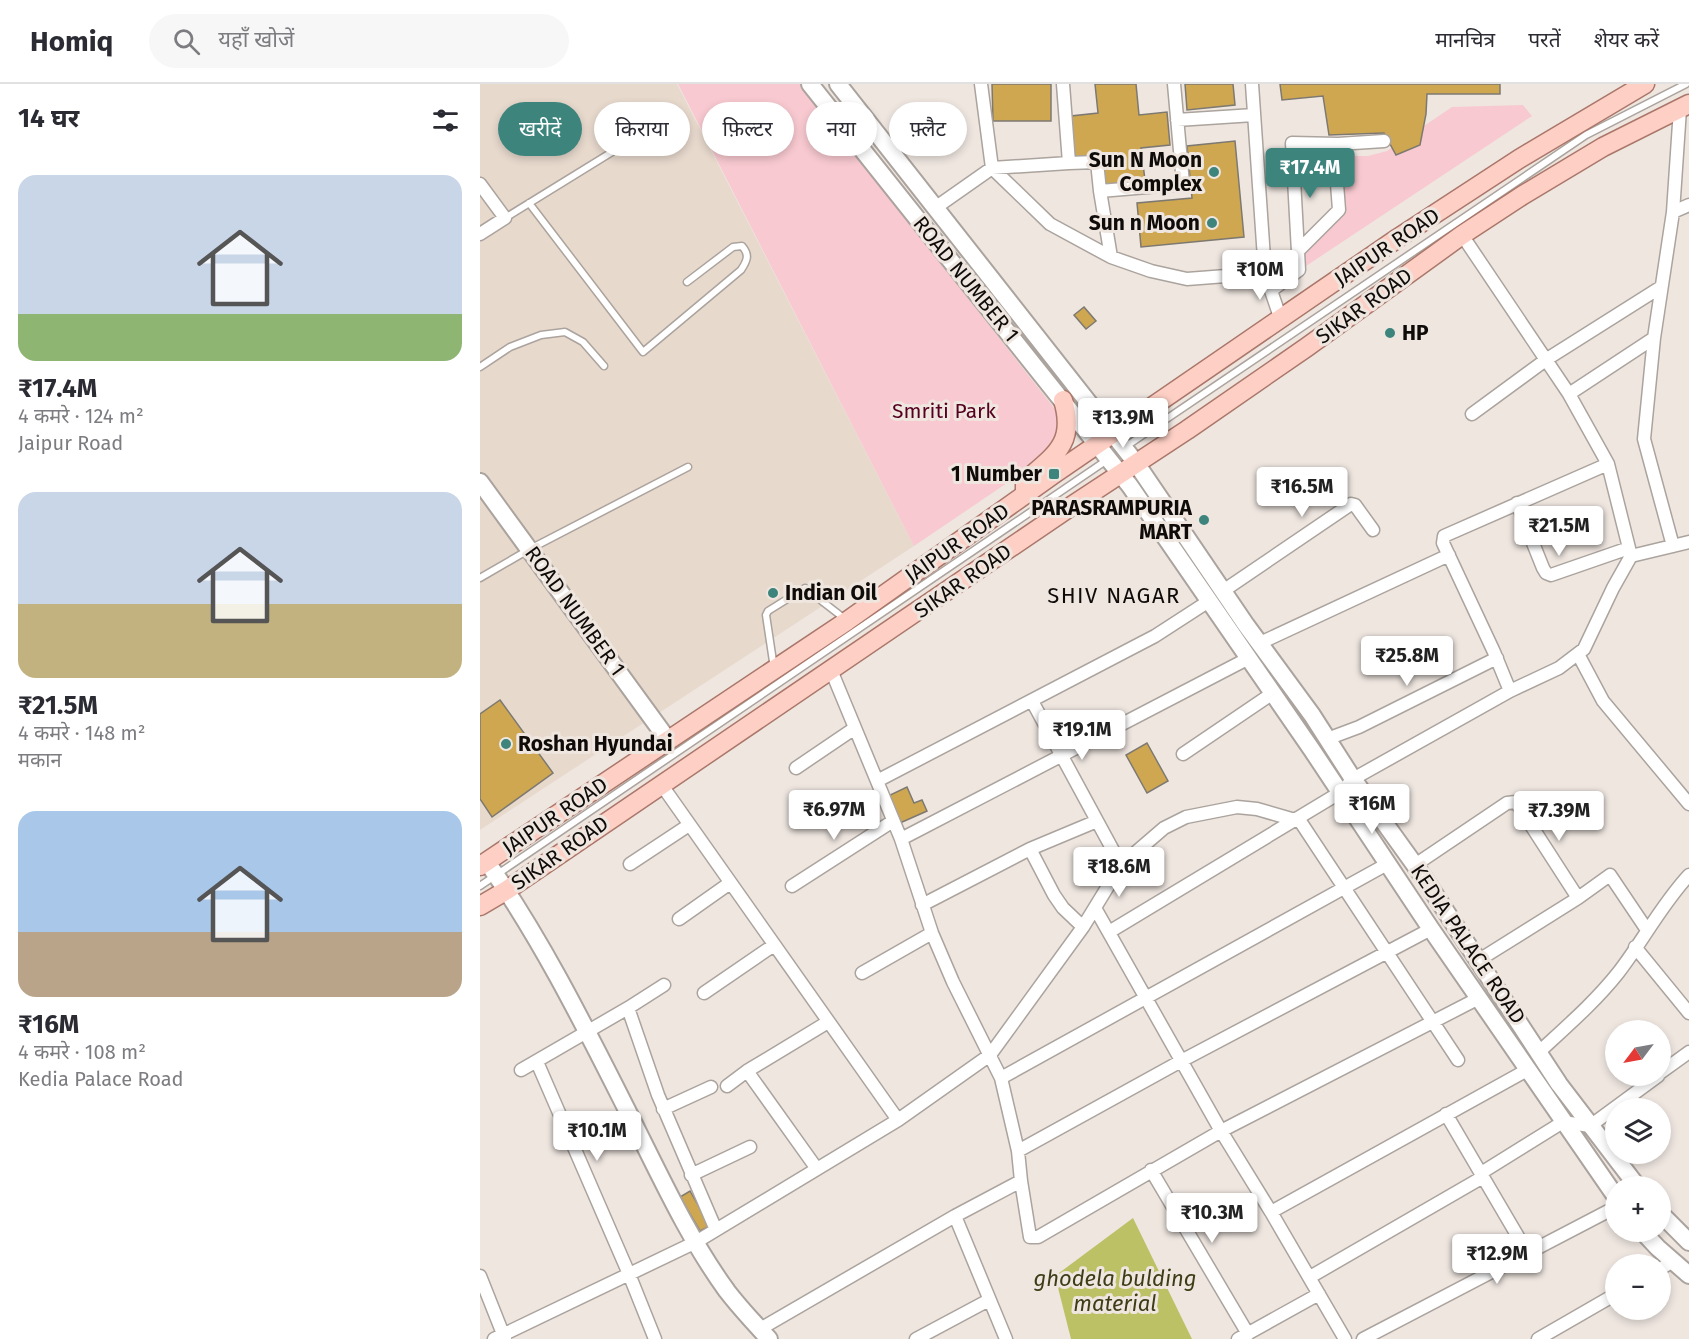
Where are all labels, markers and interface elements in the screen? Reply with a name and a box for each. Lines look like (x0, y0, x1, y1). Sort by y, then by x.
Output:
search box (149, 14, 569, 68)
text: Homiq (30, 25, 113, 58)
icon: search (170, 25, 203, 58)
text: यहाँ खोजें (218, 26, 294, 53)
text: मानचित्र (1435, 27, 1495, 53)
text: परतें (1528, 27, 1561, 53)
text: शेयर करें (1594, 27, 1659, 53)
chip: खरीदें (498, 102, 582, 156)
chip: किराया (594, 102, 690, 156)
chip: फ़िल्टर (702, 102, 794, 156)
chip: नया (806, 102, 877, 156)
chip: फ़्लैट (889, 102, 967, 156)
text: 14 घर (18, 103, 79, 134)
icon: filters (429, 104, 462, 137)
place label: Sun N Moon Complex (1089, 147, 1202, 197)
pin: ₹17.4M (1261, 148, 1359, 199)
text: ₹17.4M (1280, 155, 1340, 179)
marker: Sun N Moon Complex (1207, 165, 1221, 179)
street label: JAIPUR ROAD (1329, 202, 1445, 292)
place label: Sun n Moon (1089, 210, 1200, 236)
street label: ROAD NUMBER 1 (907, 211, 1025, 347)
icon: home (186, 214, 294, 322)
marker: Sun n Moon (1205, 216, 1219, 230)
pin: ₹10M (1224, 250, 1296, 301)
text: ₹10M (1236, 257, 1284, 281)
street label: SIKAR ROAD (1311, 262, 1417, 350)
place label: HP (1402, 320, 1429, 346)
marker: HP (1383, 326, 1397, 340)
text: ₹17.4M (18, 373, 97, 404)
park label: Smriti Park (892, 398, 996, 424)
pin: ₹13.9M (1074, 398, 1172, 449)
text: 4 कमरे · 124 m² (18, 404, 144, 428)
text: ₹13.9M (1092, 405, 1154, 429)
text: Jaipur Road (18, 431, 123, 455)
place label: 1 Number (951, 461, 1043, 487)
marker: 1 Number (1047, 467, 1061, 481)
pin: ₹16.5M (1253, 467, 1351, 518)
text: ₹16.5M (1271, 474, 1333, 498)
place label: PARASRAMPURIA MART (1031, 495, 1193, 545)
street label: JAIPUR ROAD (900, 498, 1014, 588)
pin: ₹21.5M (1510, 506, 1608, 557)
marker: PARASRAMPURIA MART (1197, 513, 1211, 527)
text: ₹21.5M (1528, 513, 1590, 537)
icon: home (186, 531, 294, 639)
street label: SIKAR ROAD (909, 538, 1017, 624)
street label: ROAD NUMBER 1 (519, 541, 631, 681)
place label: Indian Oil (785, 580, 878, 606)
district label: SHIV NAGAR (1047, 582, 1181, 609)
marker: Indian Oil (766, 586, 780, 600)
pin: ₹25.8M (1358, 636, 1456, 687)
text: ₹25.8M (1375, 643, 1439, 667)
text: ₹21.5M (18, 690, 98, 721)
pin: ₹19.1M (1033, 710, 1131, 761)
text: ₹19.1M (1052, 717, 1112, 741)
text: 4 कमरे · 148 m² (18, 721, 146, 745)
place label: Roshan Hyundai (518, 731, 673, 757)
marker: Roshan Hyundai (499, 737, 513, 751)
text: मकान (18, 748, 62, 772)
street label: JAIPUR ROAD (497, 771, 613, 861)
pin: ₹16M (1336, 784, 1408, 835)
pin: ₹6.97M (785, 790, 883, 841)
text: ₹16M (1348, 791, 1396, 815)
pin: ₹7.39M (1510, 791, 1608, 842)
text: ₹6.97M (803, 797, 865, 821)
text: ₹7.39M (1528, 798, 1590, 822)
street label: SIKAR ROAD (506, 810, 614, 896)
pin: ₹18.6M (1070, 847, 1168, 898)
icon: home (186, 850, 294, 958)
text: ₹18.6M (1087, 854, 1151, 878)
street label: KEDIA PALACE ROAD (1405, 859, 1531, 1029)
text: ₹16M (18, 1009, 79, 1040)
north arrow (1605, 1020, 1671, 1086)
map controls (1605, 1020, 1671, 1320)
text: 4 कमरे · 108 m² (18, 1040, 146, 1064)
text: Kedia Palace Road (18, 1067, 184, 1091)
button: layers (1605, 1098, 1671, 1164)
pin: ₹10.1M (548, 1111, 646, 1162)
text: ₹10.1M (567, 1118, 627, 1142)
button: + (1605, 1176, 1671, 1242)
pin: ₹10.3M (1163, 1193, 1261, 1244)
text: ₹10.3M (1180, 1200, 1244, 1224)
pin: ₹12.9M (1448, 1234, 1546, 1285)
text: ₹12.9M (1466, 1241, 1528, 1265)
button: − (1605, 1254, 1671, 1320)
water label: ghodela bulding material (1033, 1265, 1197, 1317)

